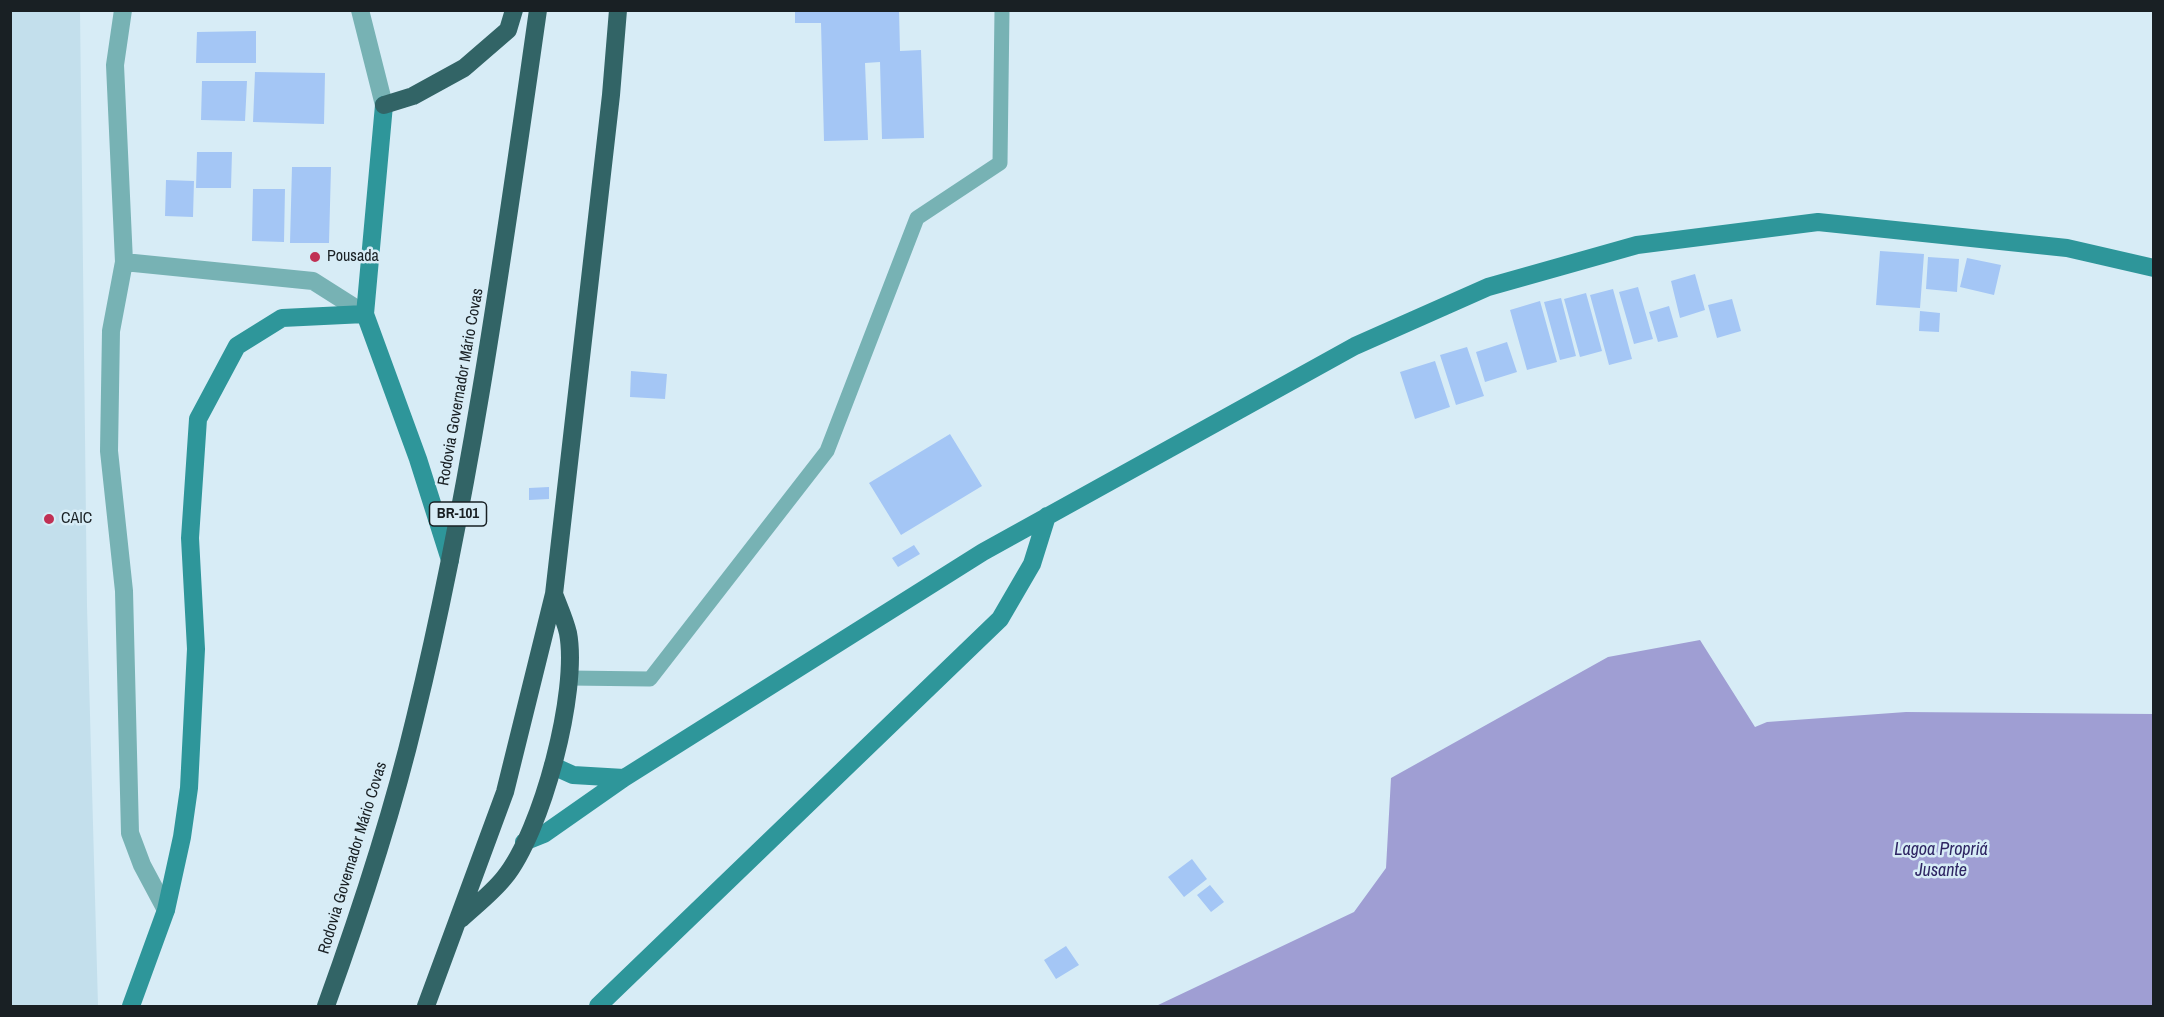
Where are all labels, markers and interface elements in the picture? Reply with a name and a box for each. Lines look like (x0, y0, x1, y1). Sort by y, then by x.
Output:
place label: Pousada (327, 247, 379, 267)
marker: Pousada (308, 250, 322, 264)
street label: Rodovia Governador Mário Covas (434, 287, 488, 487)
road number: BR-101 (430, 502, 486, 526)
place label: CAIC (61, 509, 92, 529)
marker: CAIC (42, 512, 56, 526)
street label: Rodovia Governador Mário Covas (315, 760, 391, 956)
water label: Lagoa Propriá Jusante (1894, 839, 1988, 882)

